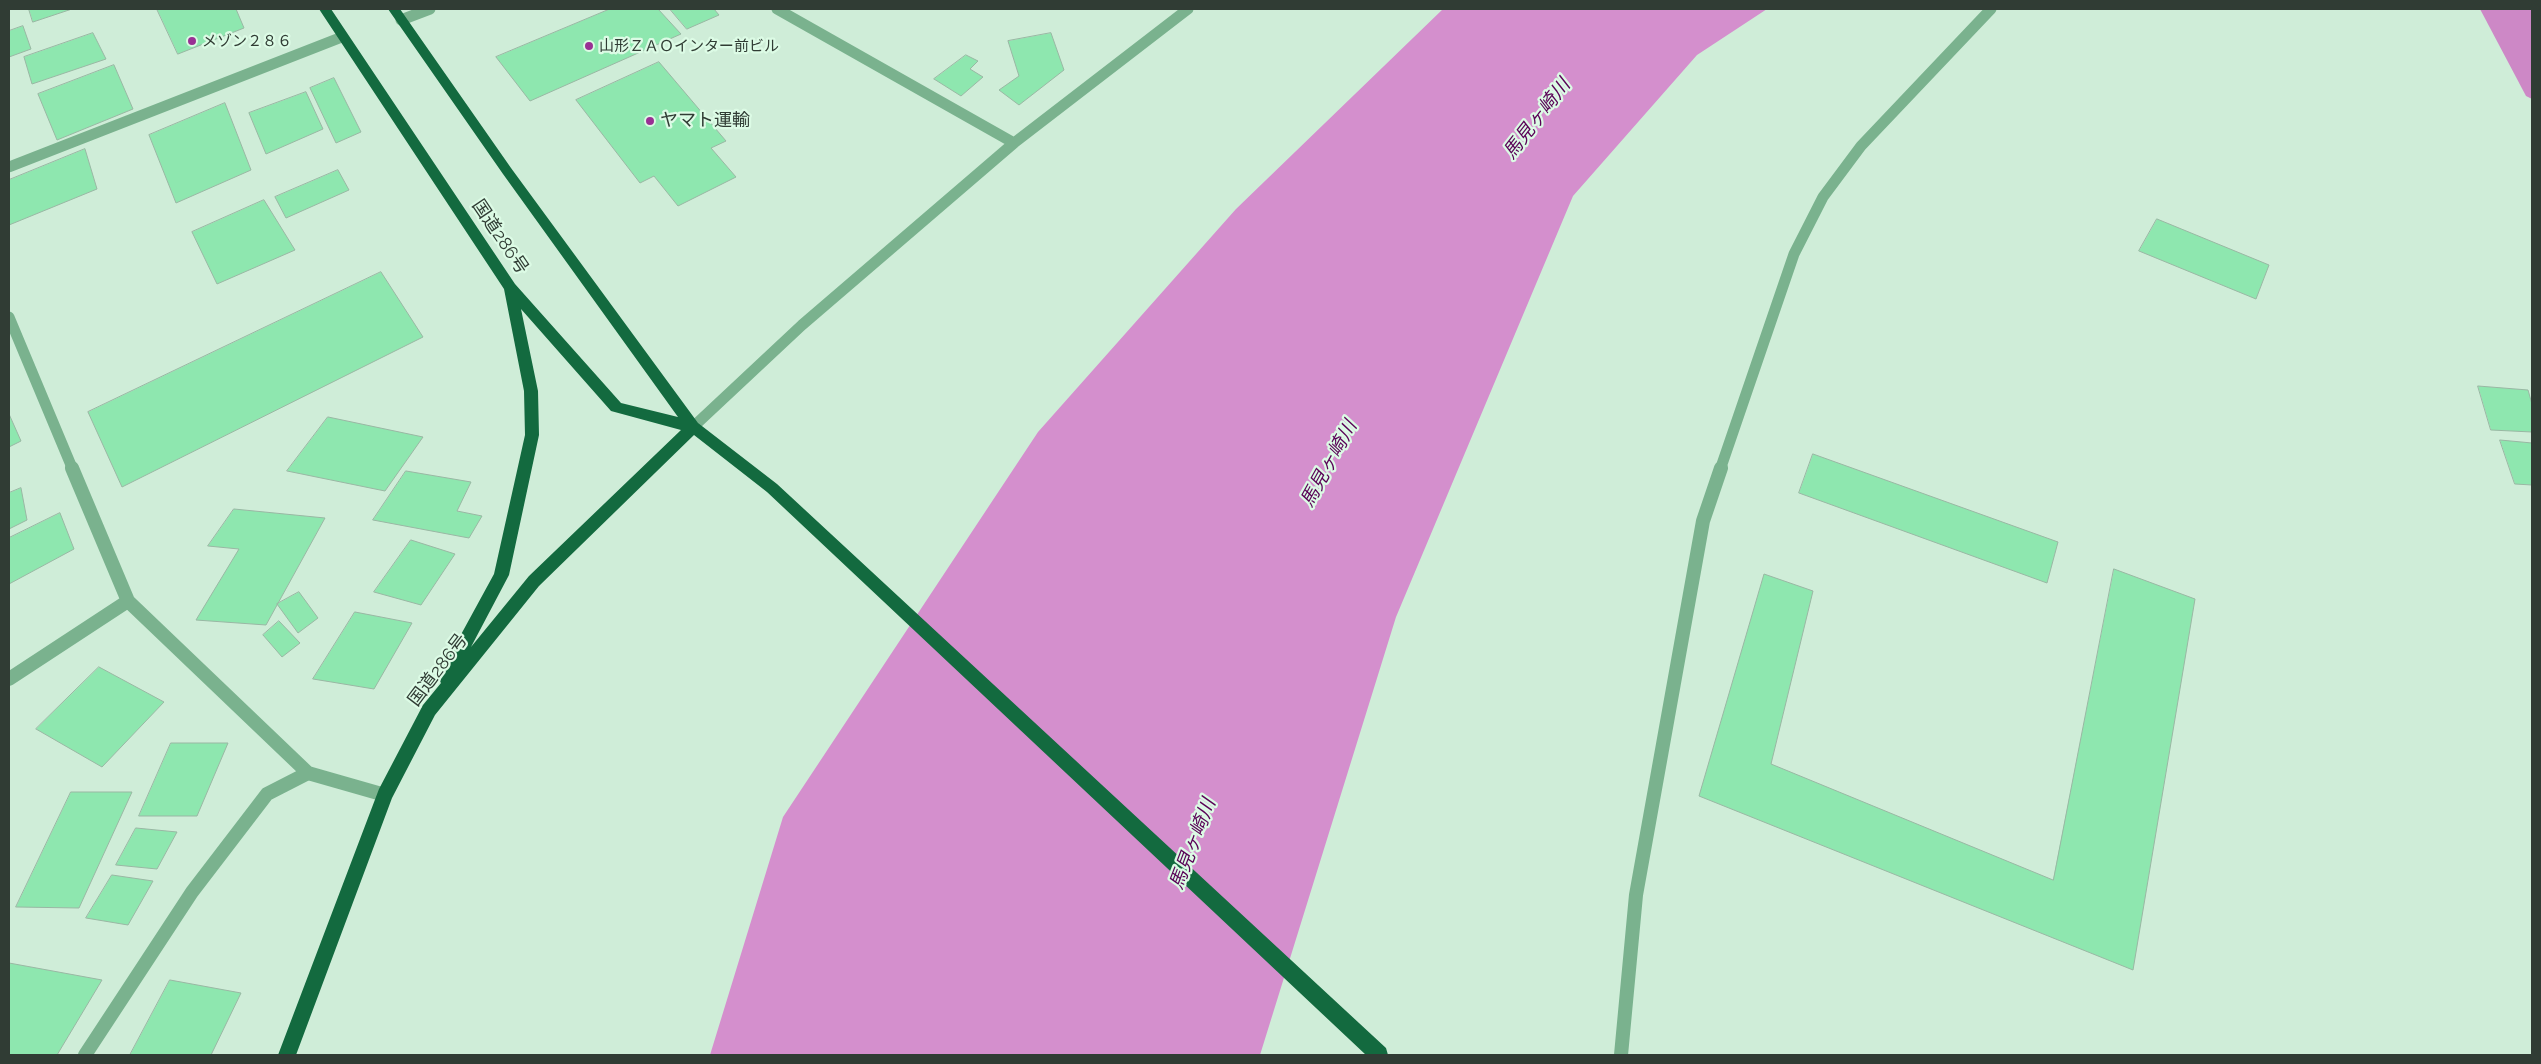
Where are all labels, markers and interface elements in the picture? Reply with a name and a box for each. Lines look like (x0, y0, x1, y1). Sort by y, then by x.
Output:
place label: メゾン２８６ (202, 32, 292, 50)
marker: メゾン２８６ (186, 35, 198, 47)
place label: 山形ＺＡＯインター前ビル (599, 37, 779, 55)
marker: 山形ＺＡＯインター前ビル (583, 40, 595, 52)
water label: 馬見ヶ崎川 (1499, 75, 1575, 163)
place label: ヤマト運輸 (660, 110, 750, 132)
marker: ヤマト運輸 (644, 115, 656, 127)
street label: 国道286号 (467, 196, 533, 278)
water label: 馬見ヶ崎川 (1296, 417, 1362, 511)
street label: 国道286号 (404, 630, 472, 710)
water label: 馬見ヶ崎川 (1165, 796, 1221, 892)

